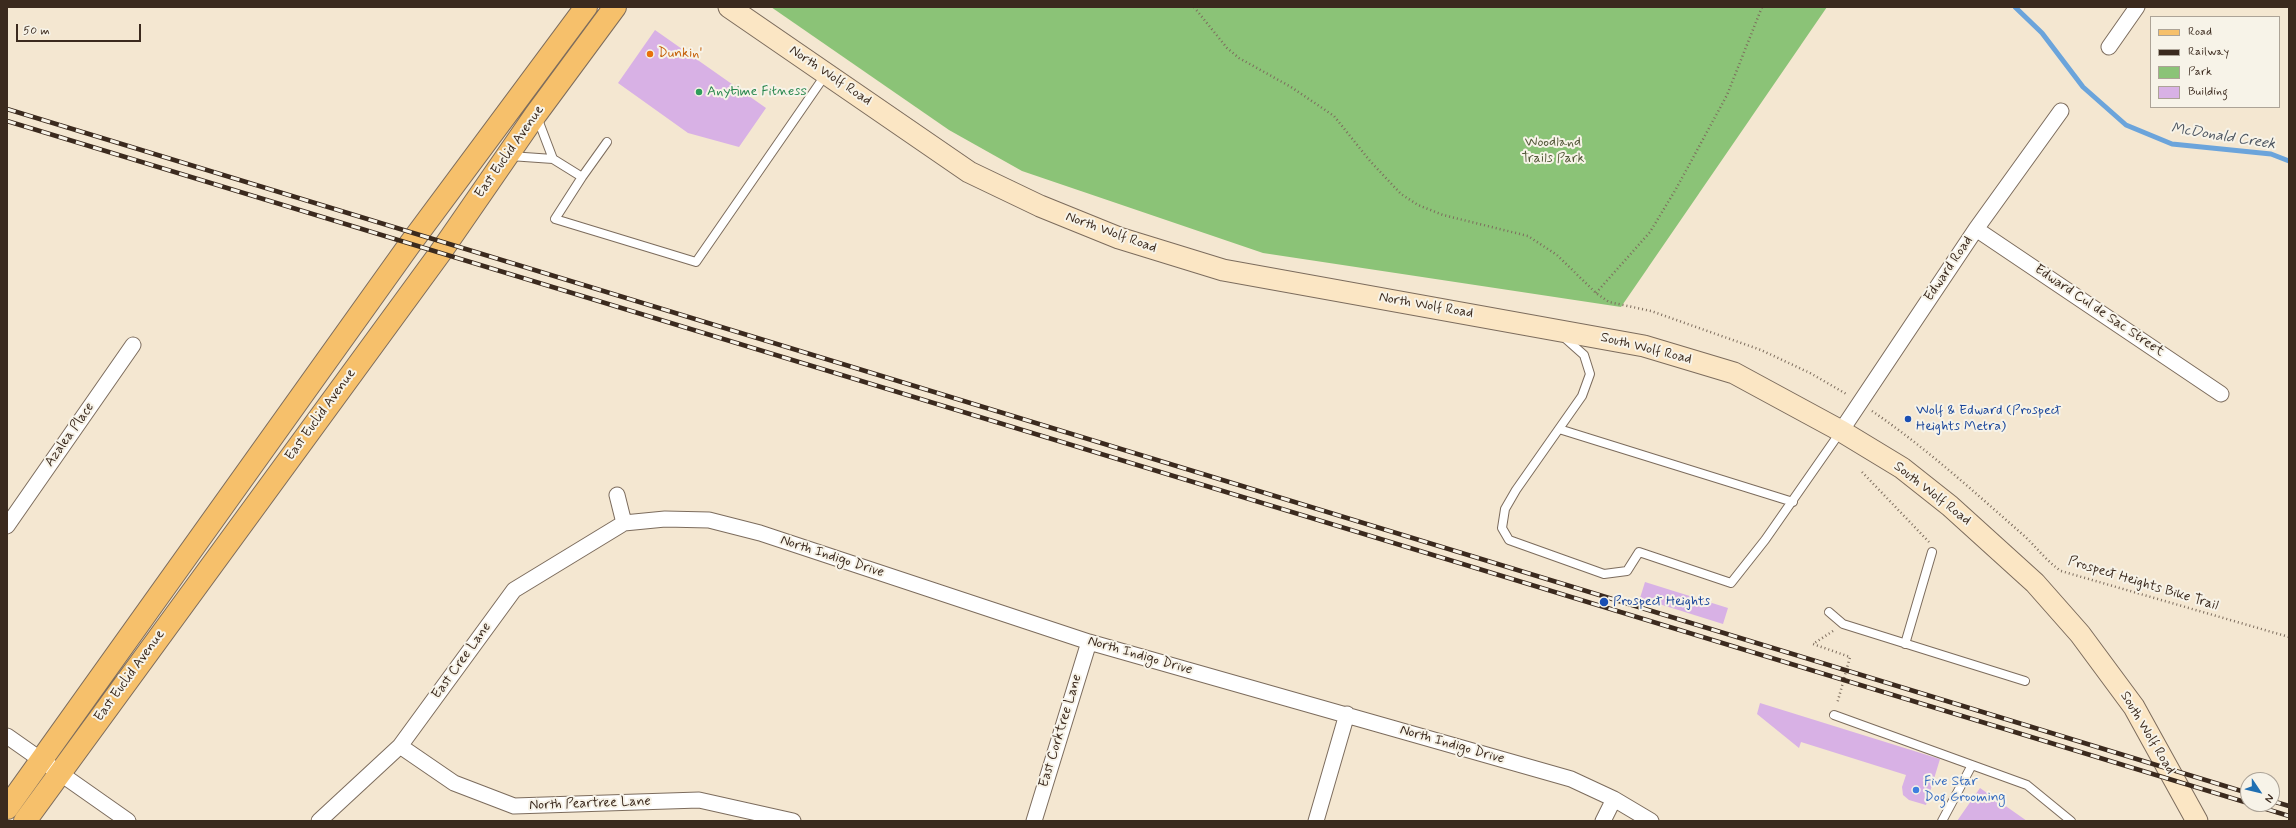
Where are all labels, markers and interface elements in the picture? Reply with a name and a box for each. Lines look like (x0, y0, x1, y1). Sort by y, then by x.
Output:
scale bar (18, 16, 143, 42)
legend (2150, 16, 2280, 108)
text: 50 m (23, 23, 50, 39)
text: Road (2188, 24, 2212, 40)
street label: North Wolf Road (786, 42, 874, 110)
text: Railway (2188, 44, 2229, 60)
place label: Dunkin' (658, 46, 702, 62)
marker: Dunkin' (645, 49, 655, 59)
text: Park (2188, 64, 2212, 80)
place label: Anytime Fitness (707, 84, 807, 100)
text: Building (2188, 84, 2228, 100)
marker: Anytime Fitness (694, 87, 704, 97)
street label: East Euclid Avenue (472, 102, 548, 202)
water label: McDonald Creek (2170, 120, 2276, 154)
park label: Woodland Trails Park (1521, 135, 1585, 168)
street label: North Wolf Road (1063, 209, 1159, 257)
street label: Edward Road (1921, 233, 1977, 305)
street label: Edward Cul de Sac Street (2031, 261, 2167, 361)
street label: North Wolf Road (1377, 289, 1475, 323)
street label: South Wolf Road (1599, 330, 1693, 368)
street label: East Euclid Avenue (282, 366, 360, 464)
street label: Azalea Place (42, 400, 98, 470)
place label: Wolf & Edward (Prospect Heights Metra) (1916, 403, 2061, 436)
marker: Wolf & Edward (Prospect Heights Metra) (1903, 414, 1913, 424)
street label: South Wolf Road (1890, 459, 1974, 529)
street label: North Indigo Drive (778, 532, 886, 582)
street label: Prospect Heights Bike Trail (2066, 553, 2220, 615)
place label: Prospect Heights (1613, 594, 1710, 610)
marker: Prospect Heights (1598, 596, 1610, 608)
street label: East Cree Lane (429, 620, 495, 702)
street label: East Euclid Avenue (91, 627, 169, 725)
street label: North Indigo Drive (1086, 633, 1194, 679)
street label: East Corktree Lane (1036, 672, 1086, 790)
street label: South Wolf Road (2116, 689, 2178, 777)
street label: North Indigo Drive (1398, 722, 1506, 768)
north arrow (2240, 772, 2280, 812)
place label: Five Star Dog Grooming (1924, 774, 2005, 806)
marker: Five Star Dog Grooming (1911, 785, 1921, 795)
text: N (2261, 791, 2277, 805)
street label: North Peartree Lane (529, 793, 651, 815)

